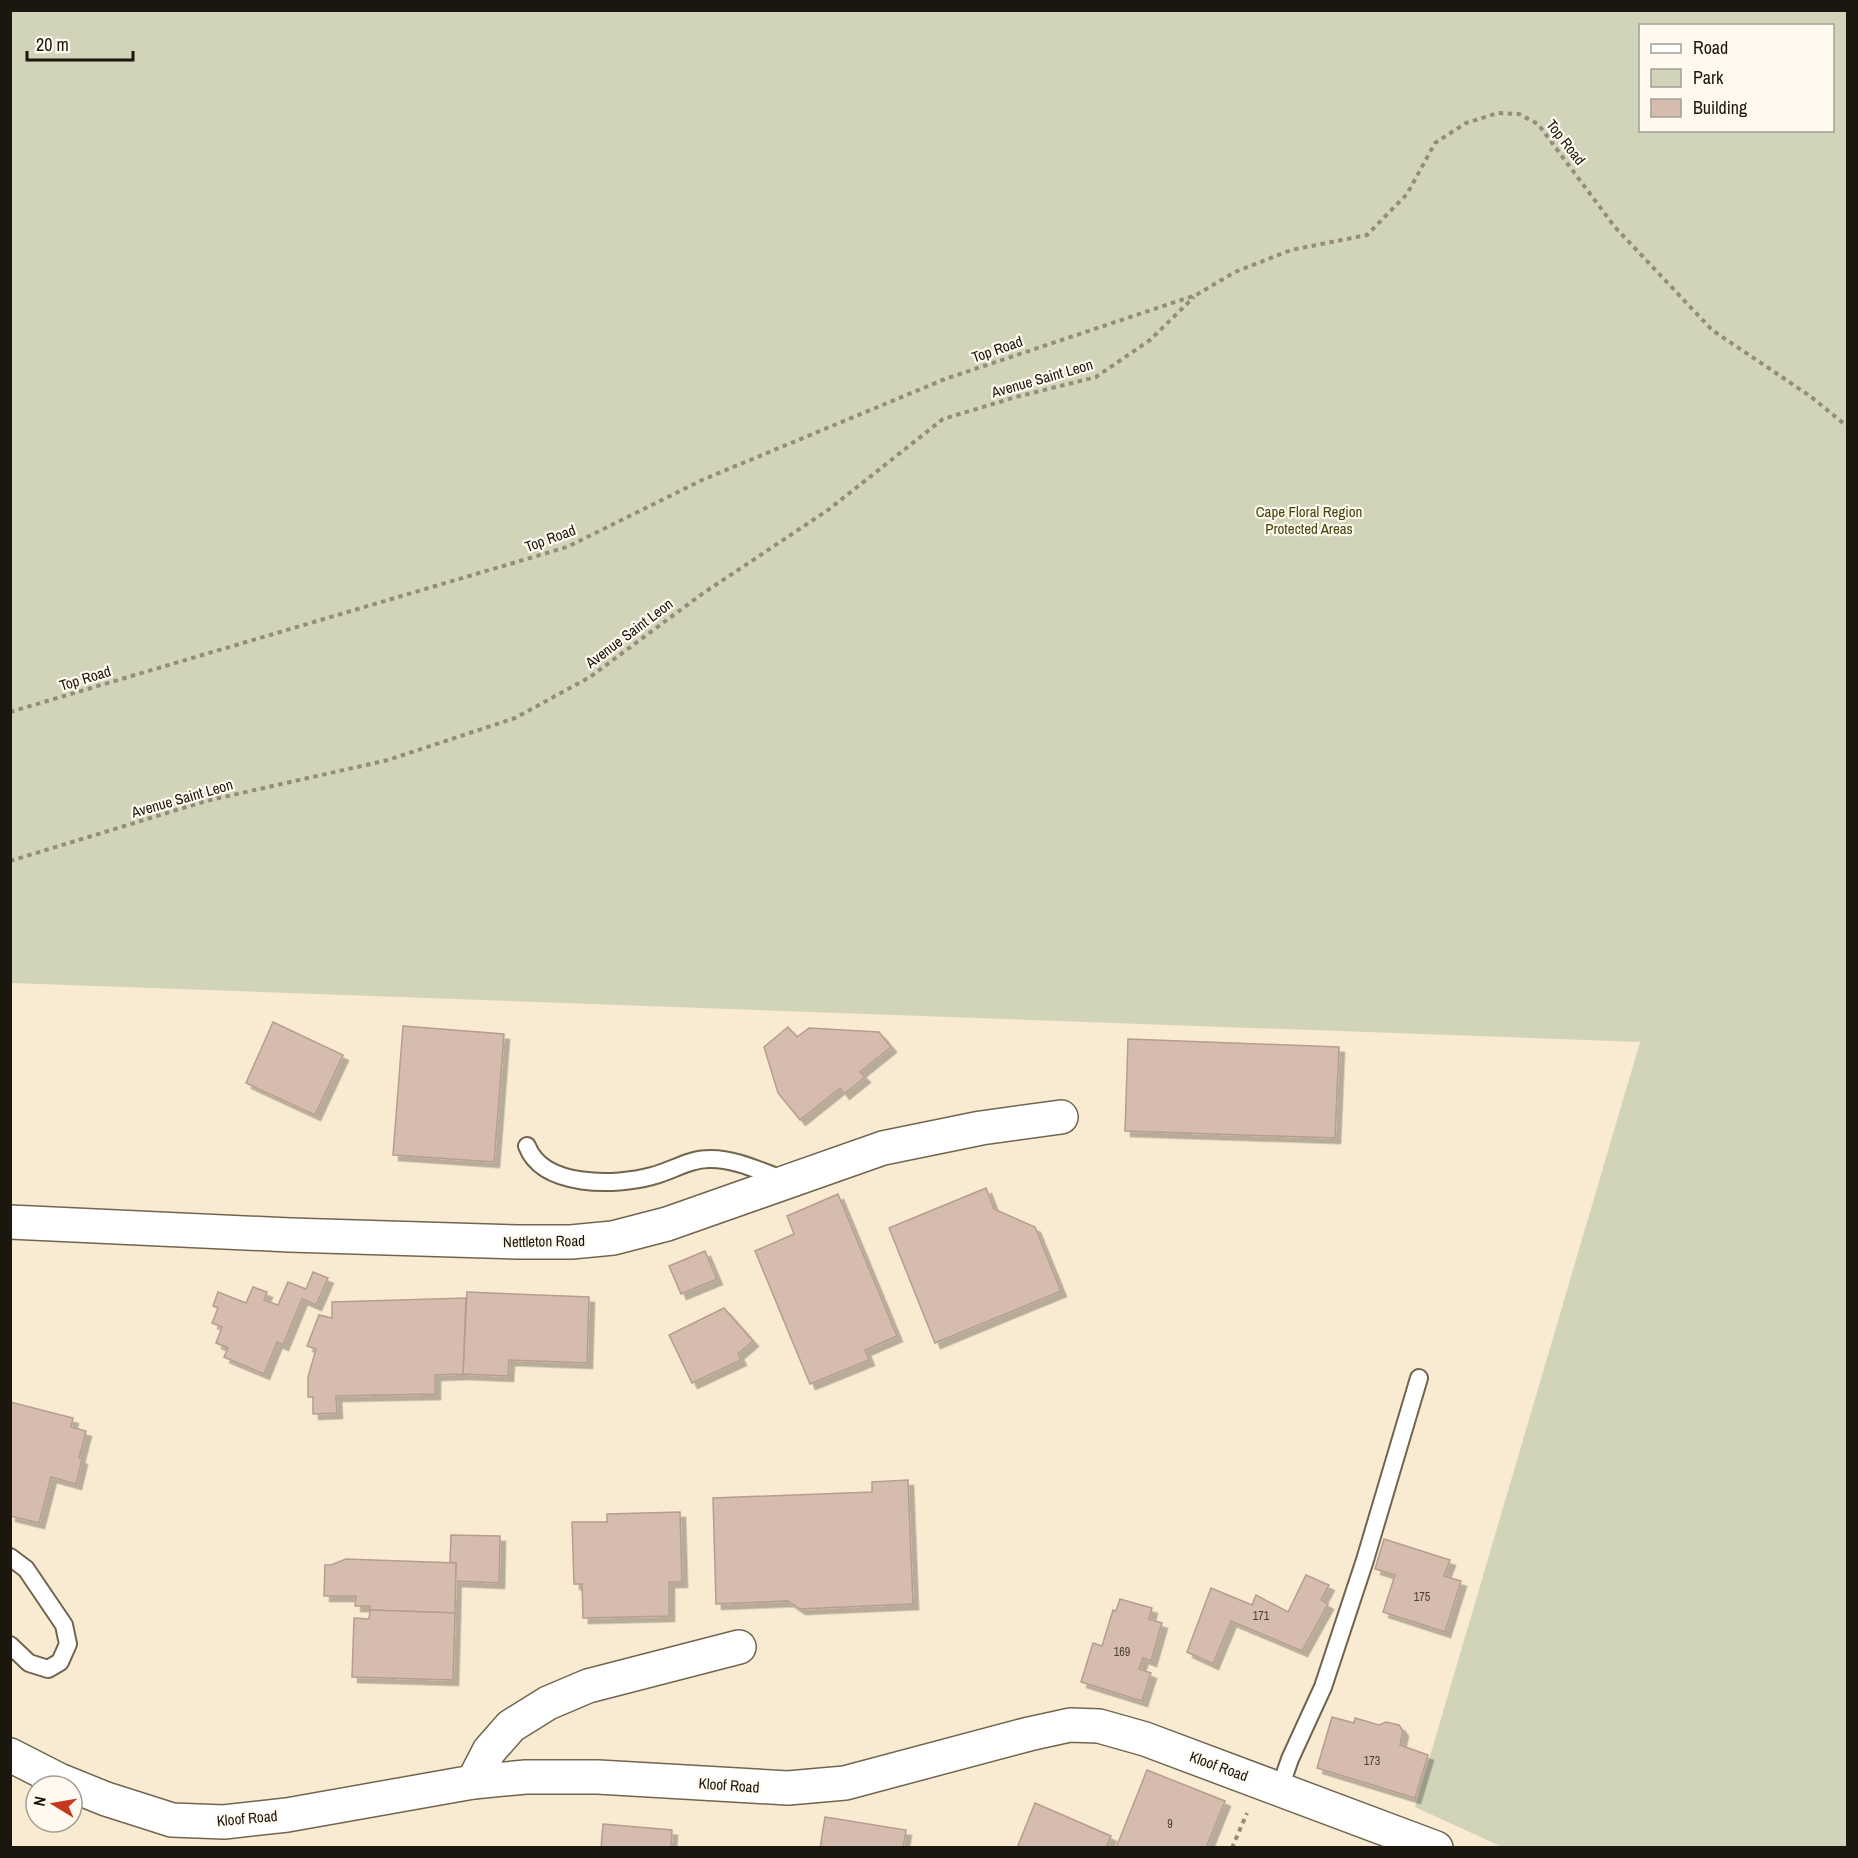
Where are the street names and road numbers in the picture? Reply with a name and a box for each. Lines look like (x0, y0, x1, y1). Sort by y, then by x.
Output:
street label: Top Road (1542, 115, 1590, 169)
street label: Top Road (969, 331, 1025, 367)
street label: Avenue Saint Leon (988, 354, 1095, 403)
street label: Top Road (522, 519, 578, 557)
street label: Avenue Saint Leon (580, 593, 677, 673)
street label: Top Road (57, 660, 113, 696)
street label: Avenue Saint Leon (128, 774, 235, 823)
street label: Nettleton Road (503, 1230, 585, 1252)
street label: Kloof Road (1187, 1746, 1251, 1786)
street label: Kloof Road (698, 1772, 760, 1798)
street label: Kloof Road (216, 1805, 278, 1831)

